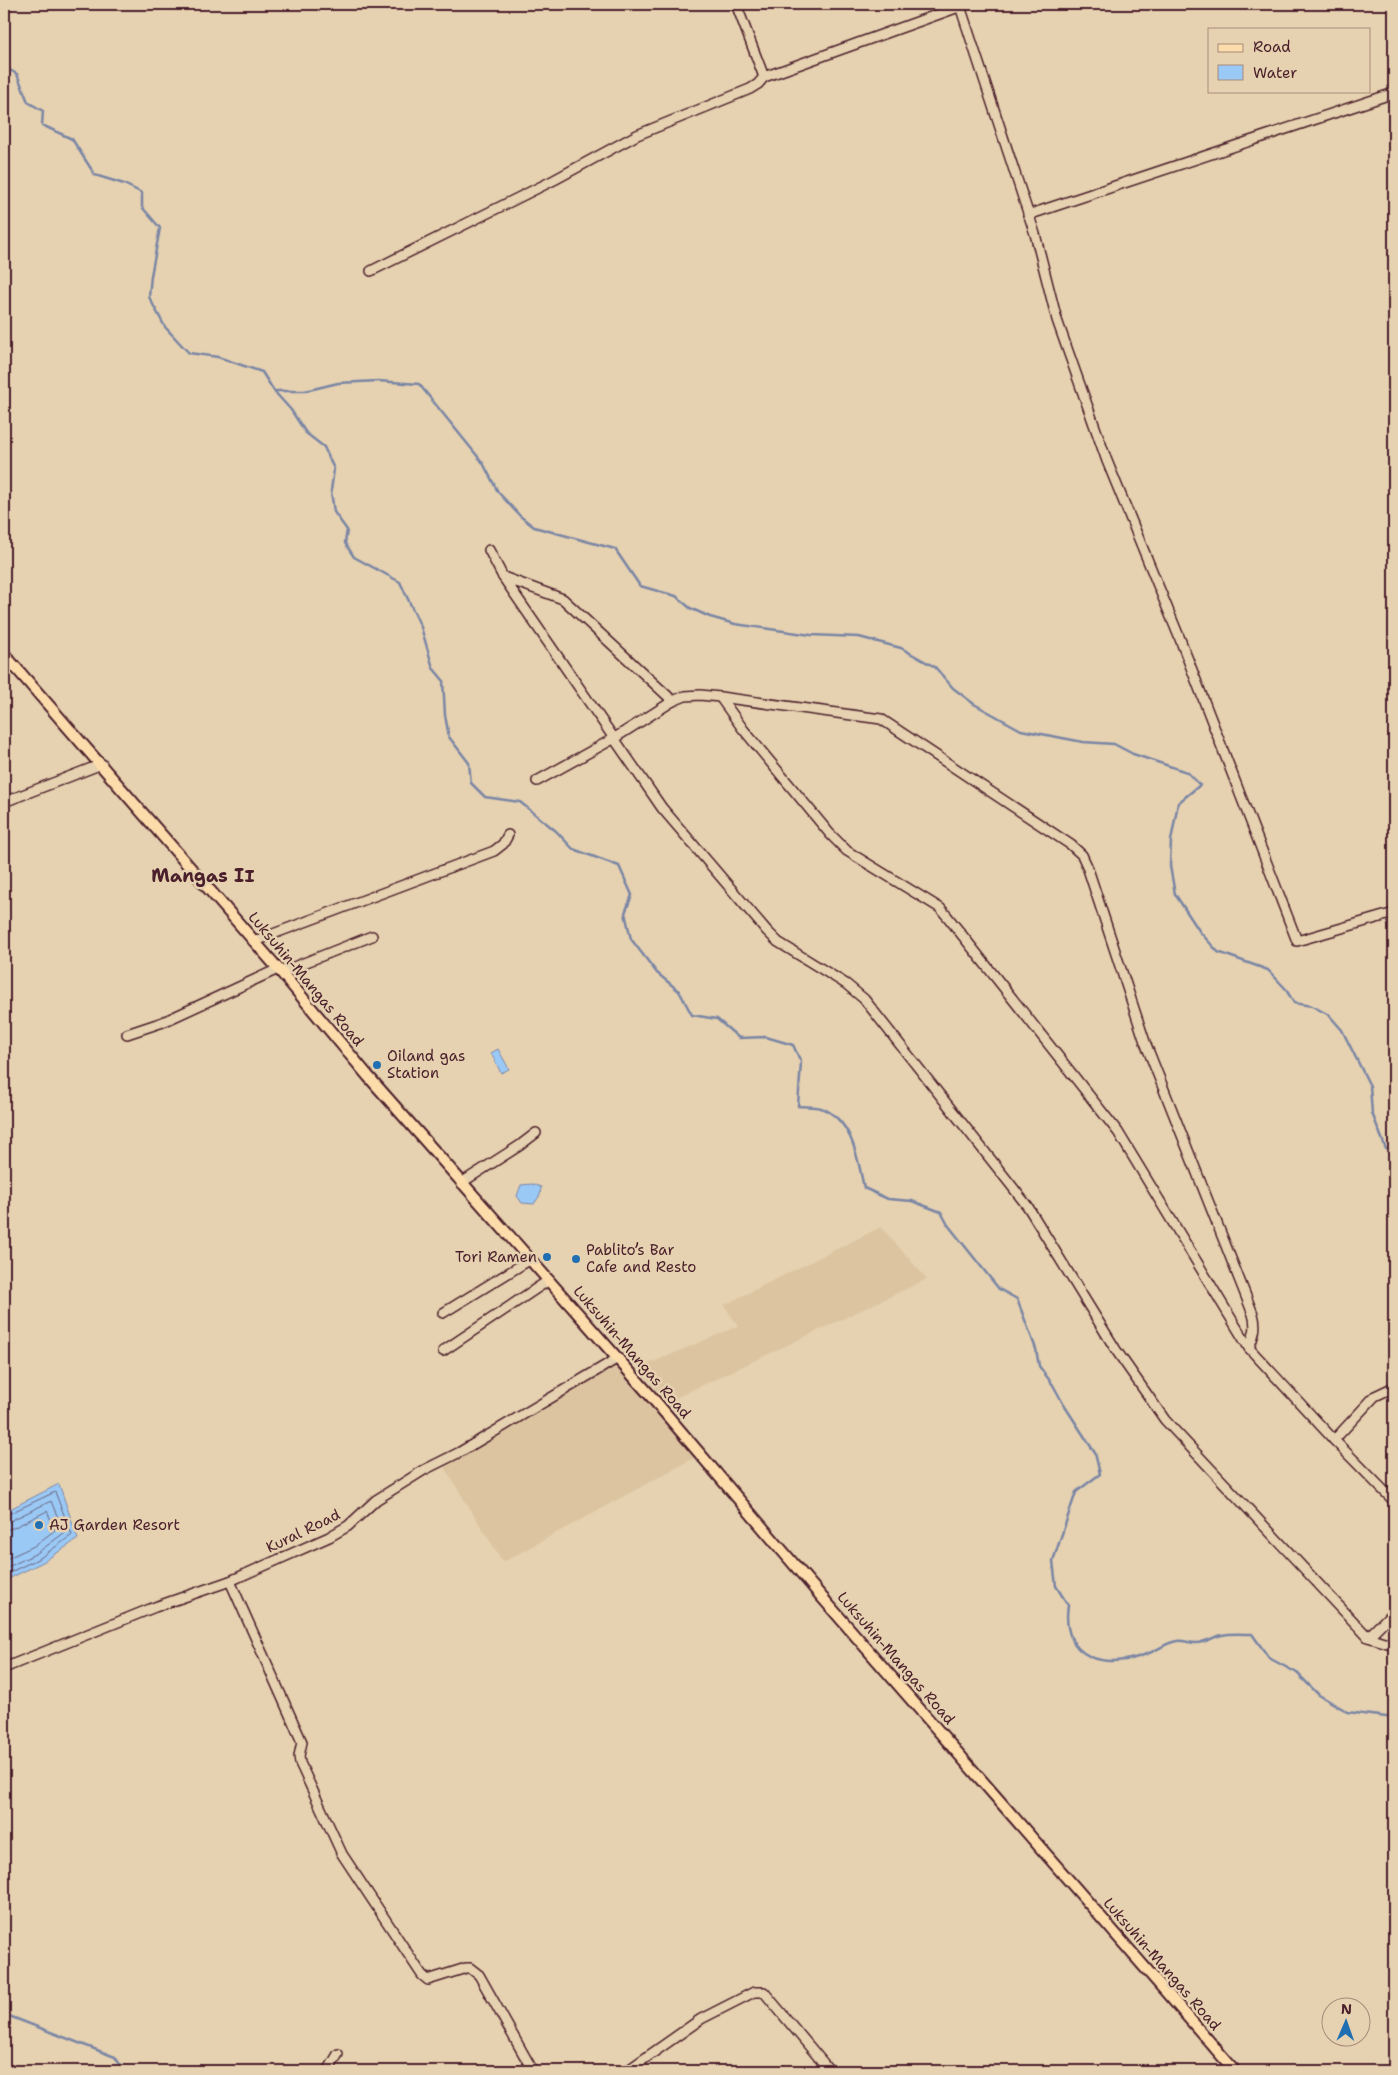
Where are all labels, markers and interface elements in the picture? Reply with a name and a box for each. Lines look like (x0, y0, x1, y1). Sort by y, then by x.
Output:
legend (1208, 28, 1370, 92)
text: Road (1253, 37, 1291, 57)
text: Water (1253, 63, 1297, 83)
district label: Mangas II (151, 864, 255, 888)
street label: Luksuhin-Mangas Road (244, 907, 369, 1051)
place label: Oiland gas Station (387, 1046, 465, 1083)
marker: Oiland gas Station (371, 1059, 383, 1071)
place label: Pablito’s Bar Cafe and Resto (586, 1240, 696, 1277)
place label: Tori Ramen (455, 1247, 537, 1267)
marker: Tori Ramen (541, 1251, 553, 1263)
marker: Pablito’s Bar Cafe and Resto (570, 1253, 582, 1265)
street label: Luksuhin-Mangas Road (569, 1281, 696, 1423)
street label: Kural Road (263, 1504, 344, 1558)
place label: AJ Garden Resort (49, 1515, 180, 1535)
marker: AJ Garden Resort (33, 1519, 45, 1531)
street label: Luksuhin-Mangas Road (833, 1587, 960, 1729)
street label: Luksuhin-Mangas Road (1099, 1893, 1226, 2035)
north arrow (1320, 1998, 1370, 2048)
text: N (1341, 2000, 1352, 2018)

